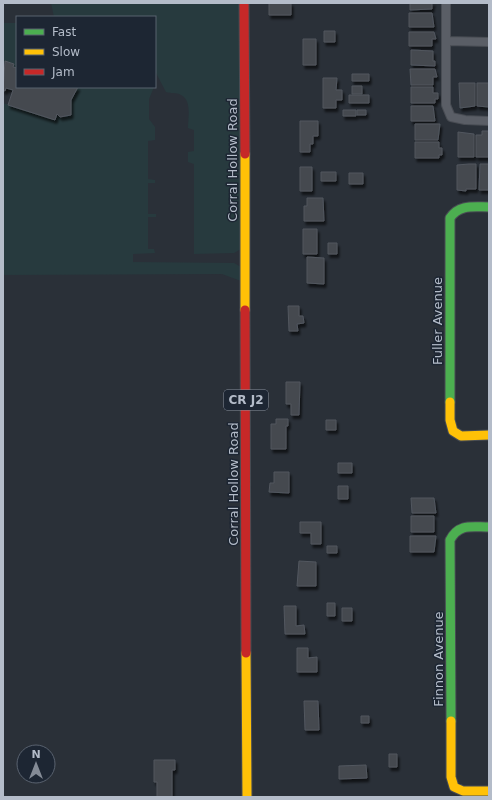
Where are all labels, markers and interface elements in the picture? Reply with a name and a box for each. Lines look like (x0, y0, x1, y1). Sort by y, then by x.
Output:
legend (16, 16, 156, 88)
text: Fast (52, 25, 76, 39)
text: Slow (52, 45, 80, 59)
text: Jam (51, 65, 75, 79)
street label: Corral Hollow Road (225, 98, 240, 222)
street label: Fuller Avenue (430, 277, 445, 365)
road number: CR J2 (224, 390, 268, 410)
street label: Corral Hollow Road (226, 422, 241, 546)
street label: Finnon Avenue (431, 611, 446, 707)
north arrow (16, 744, 56, 784)
text: N (31, 748, 41, 761)

